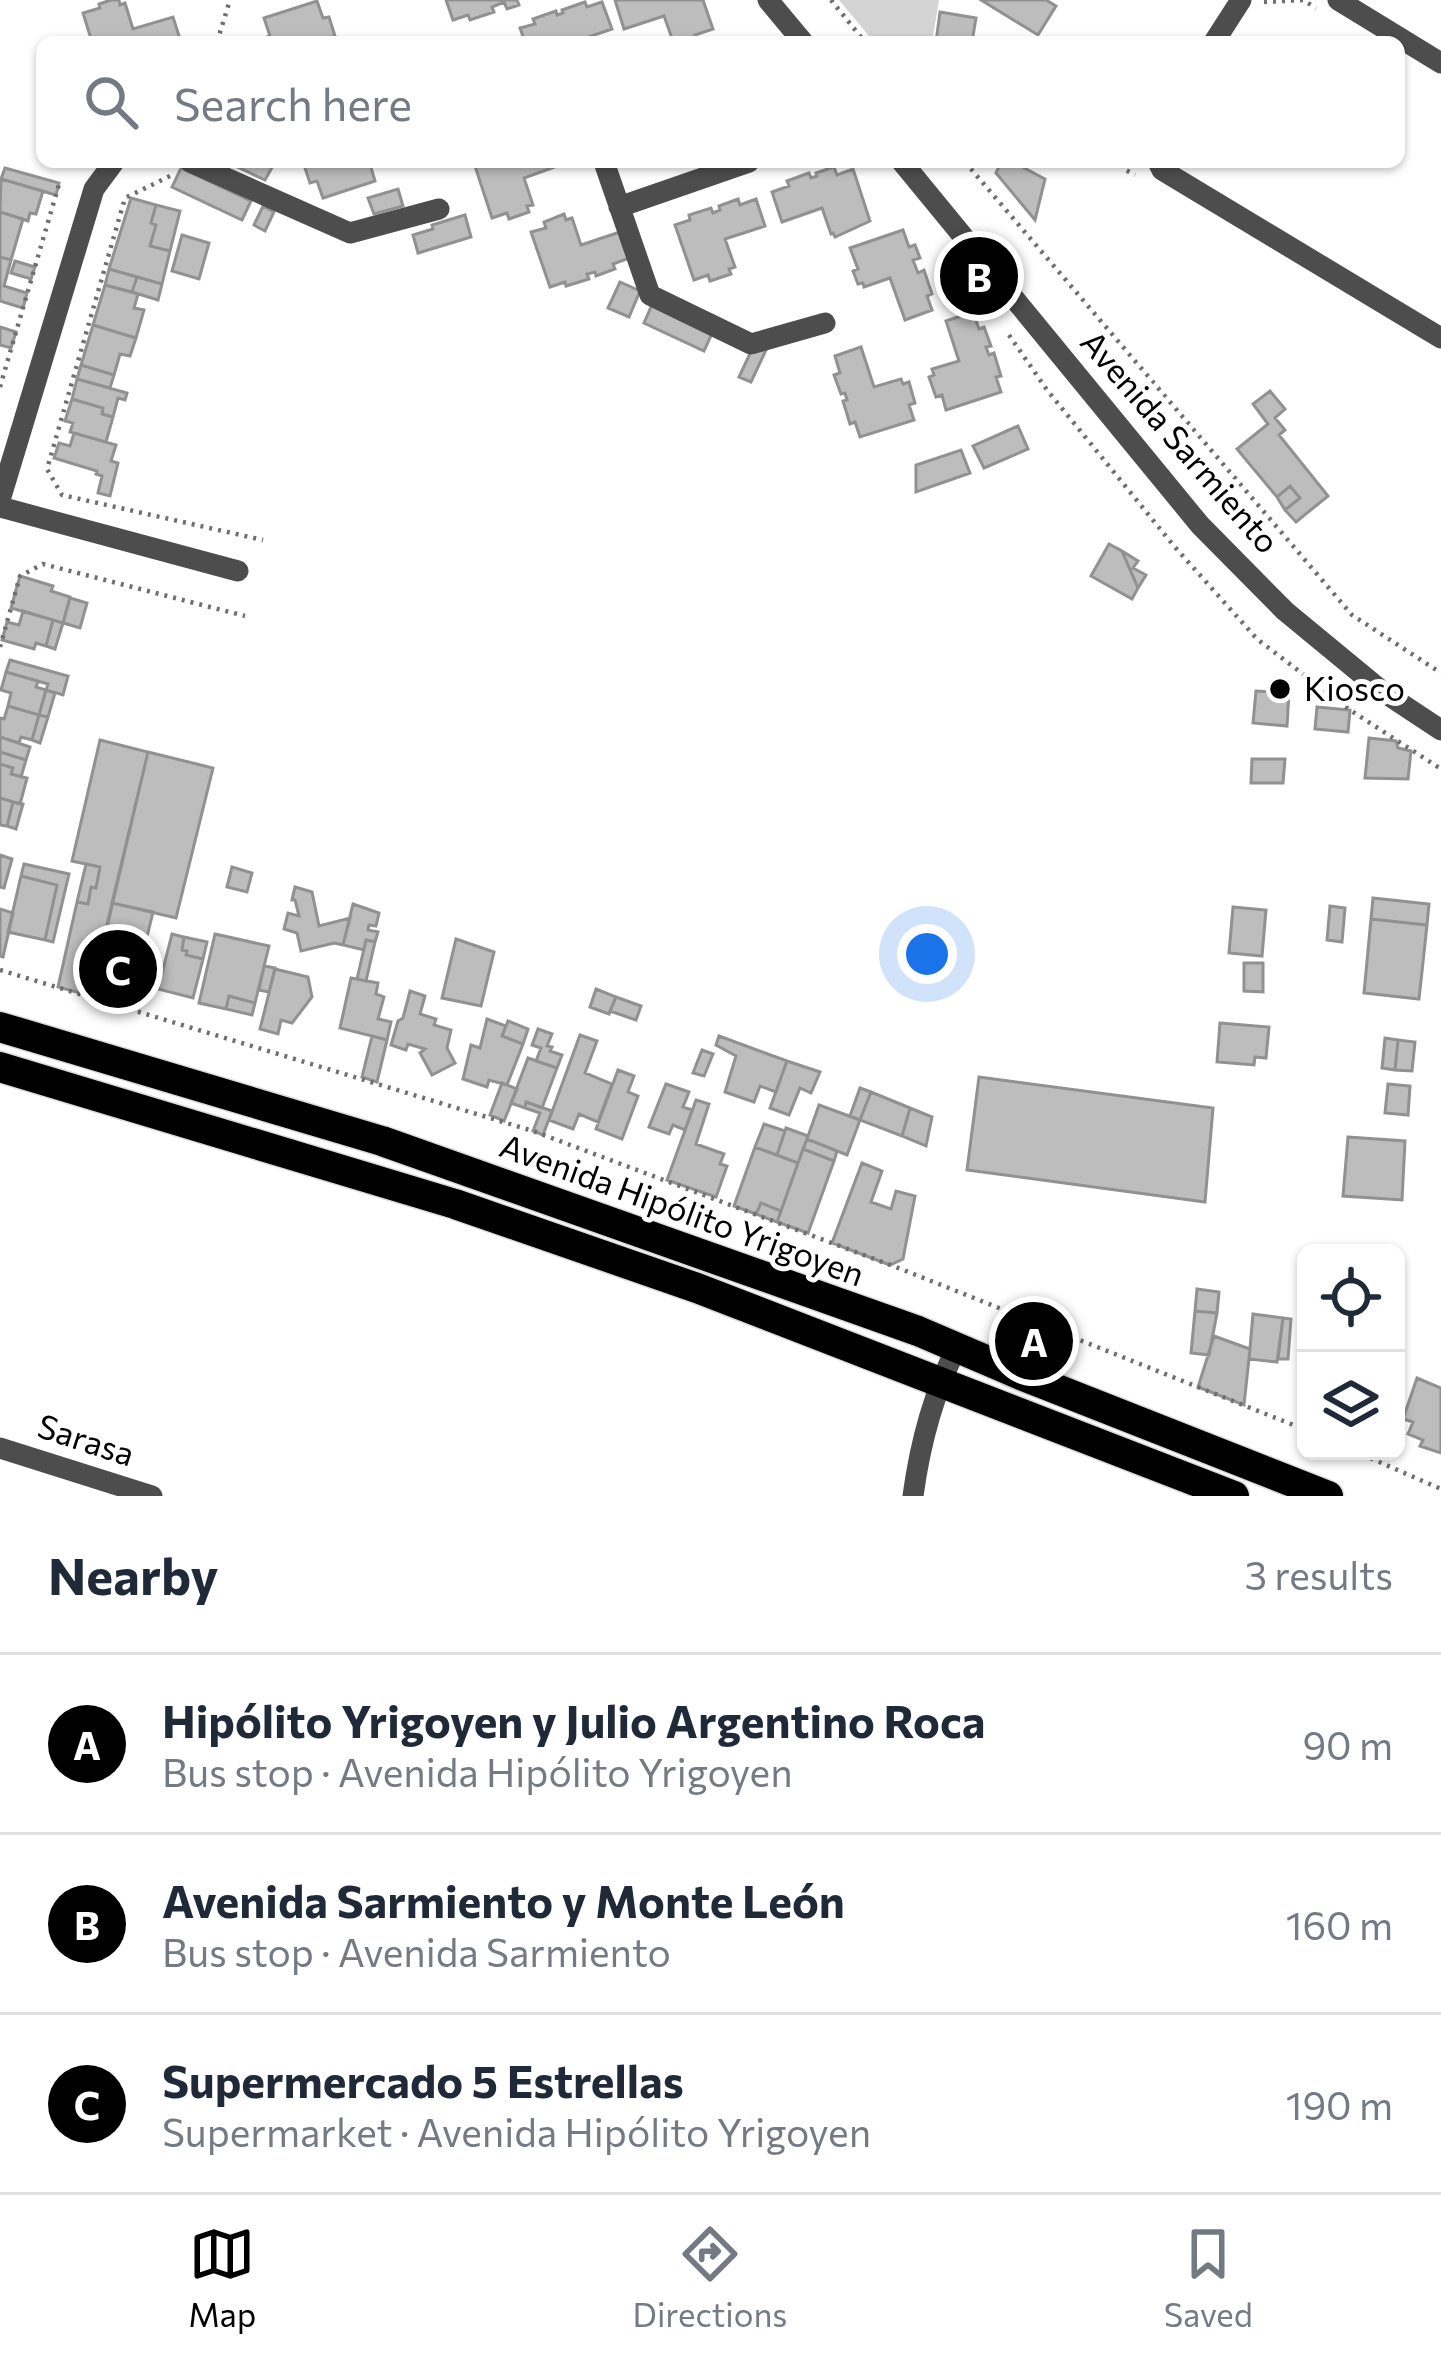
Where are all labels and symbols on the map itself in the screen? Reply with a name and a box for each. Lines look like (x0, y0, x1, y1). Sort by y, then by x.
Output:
pin: B (940, 231, 1018, 321)
street label: Avenida Sarmiento (1073, 321, 1289, 561)
place label: Kiosco (1304, 667, 1405, 708)
marker: Kiosco (1267, 676, 1293, 702)
pin: C (79, 924, 157, 1014)
your location (897, 924, 957, 984)
street label: Avenida Hipólito Yrigoyen (495, 1124, 870, 1294)
pin: A (995, 1296, 1073, 1386)
street label: Sarasa (33, 1404, 140, 1473)

